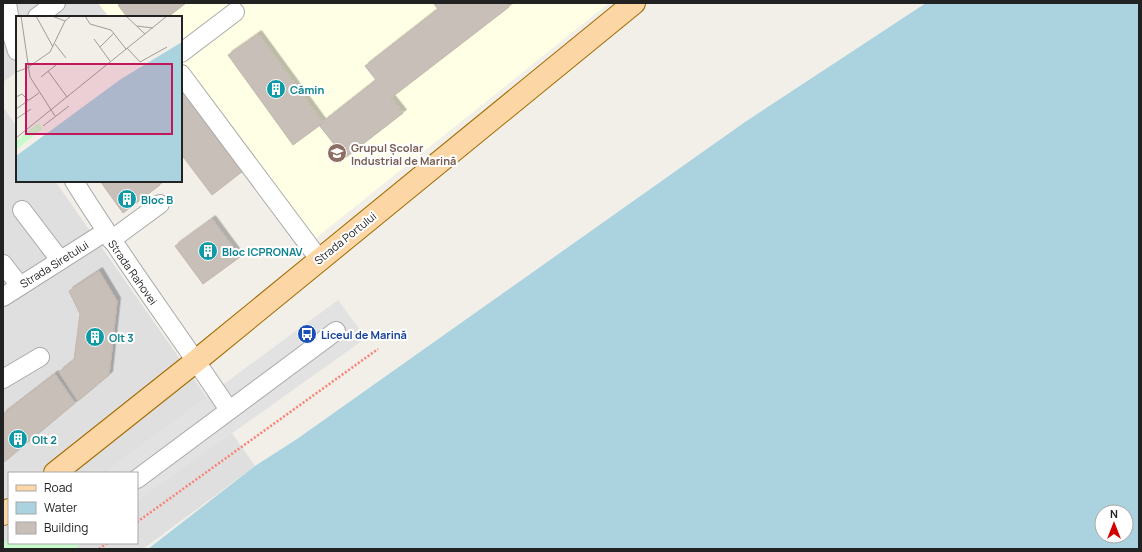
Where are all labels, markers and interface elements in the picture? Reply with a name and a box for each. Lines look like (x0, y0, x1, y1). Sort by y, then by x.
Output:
inset map (16, 16, 182, 182)
building icon: Cămin (265, 78, 287, 100)
place label: Cămin (290, 82, 324, 97)
place label: Grupul Școlar Industrial de Marină (351, 140, 456, 168)
school or university icon: Grupul Școlar Industrial de Marină (326, 142, 348, 164)
building icon: Bloc B (116, 188, 138, 210)
place label: Bloc B (141, 192, 173, 207)
street label: Strada Portului (311, 208, 379, 268)
street label: Strada Siretului (17, 237, 91, 291)
street label: Strada Rahovei (105, 237, 161, 307)
building icon: Bloc ICPRONAV (197, 240, 219, 262)
place label: Bloc ICPRONAV (222, 244, 303, 259)
bus stop icon: Liceul de Marină (296, 323, 318, 345)
building icon: Olt 3 (84, 326, 106, 348)
place label: Liceul de Marină (321, 327, 407, 342)
place label: Olt 3 (109, 330, 134, 345)
building icon: Olt 2 (7, 428, 29, 450)
place label: Olt 2 (32, 432, 57, 447)
legend (8, 472, 138, 544)
text: Road (44, 479, 72, 496)
text: Water (44, 499, 78, 516)
north arrow (1094, 504, 1134, 544)
text: N (1110, 506, 1118, 521)
text: Building (44, 519, 88, 536)

